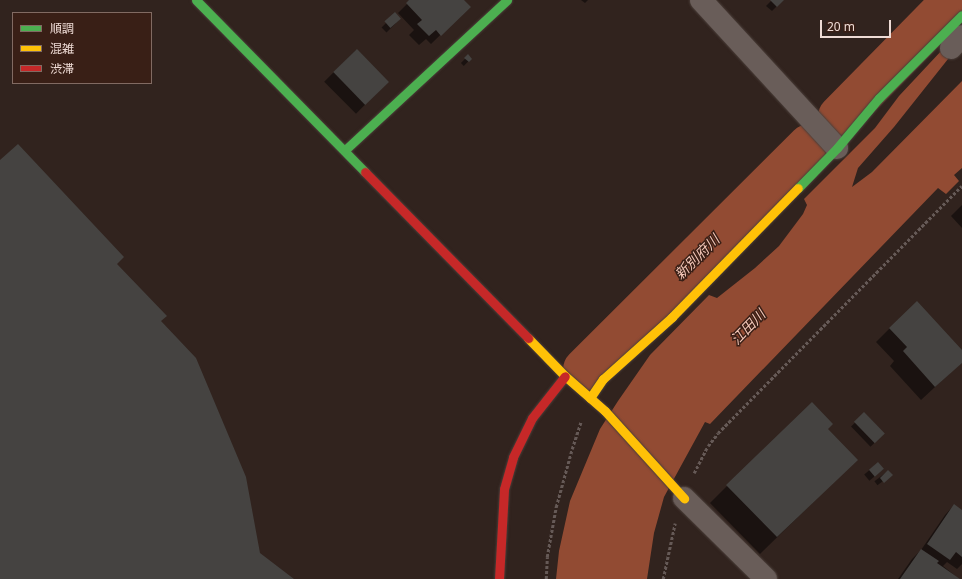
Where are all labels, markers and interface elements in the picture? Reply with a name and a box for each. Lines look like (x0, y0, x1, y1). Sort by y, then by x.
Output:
legend (12, 12, 152, 84)
scale bar (822, 12, 893, 38)
text: 20 m (827, 18, 855, 35)
text: 順調 (50, 20, 74, 37)
text: 混雑 (50, 40, 74, 57)
text: 渋滞 (50, 60, 74, 77)
water label: 新別府川 (671, 231, 723, 283)
water label: 江田川 (727, 306, 769, 348)

